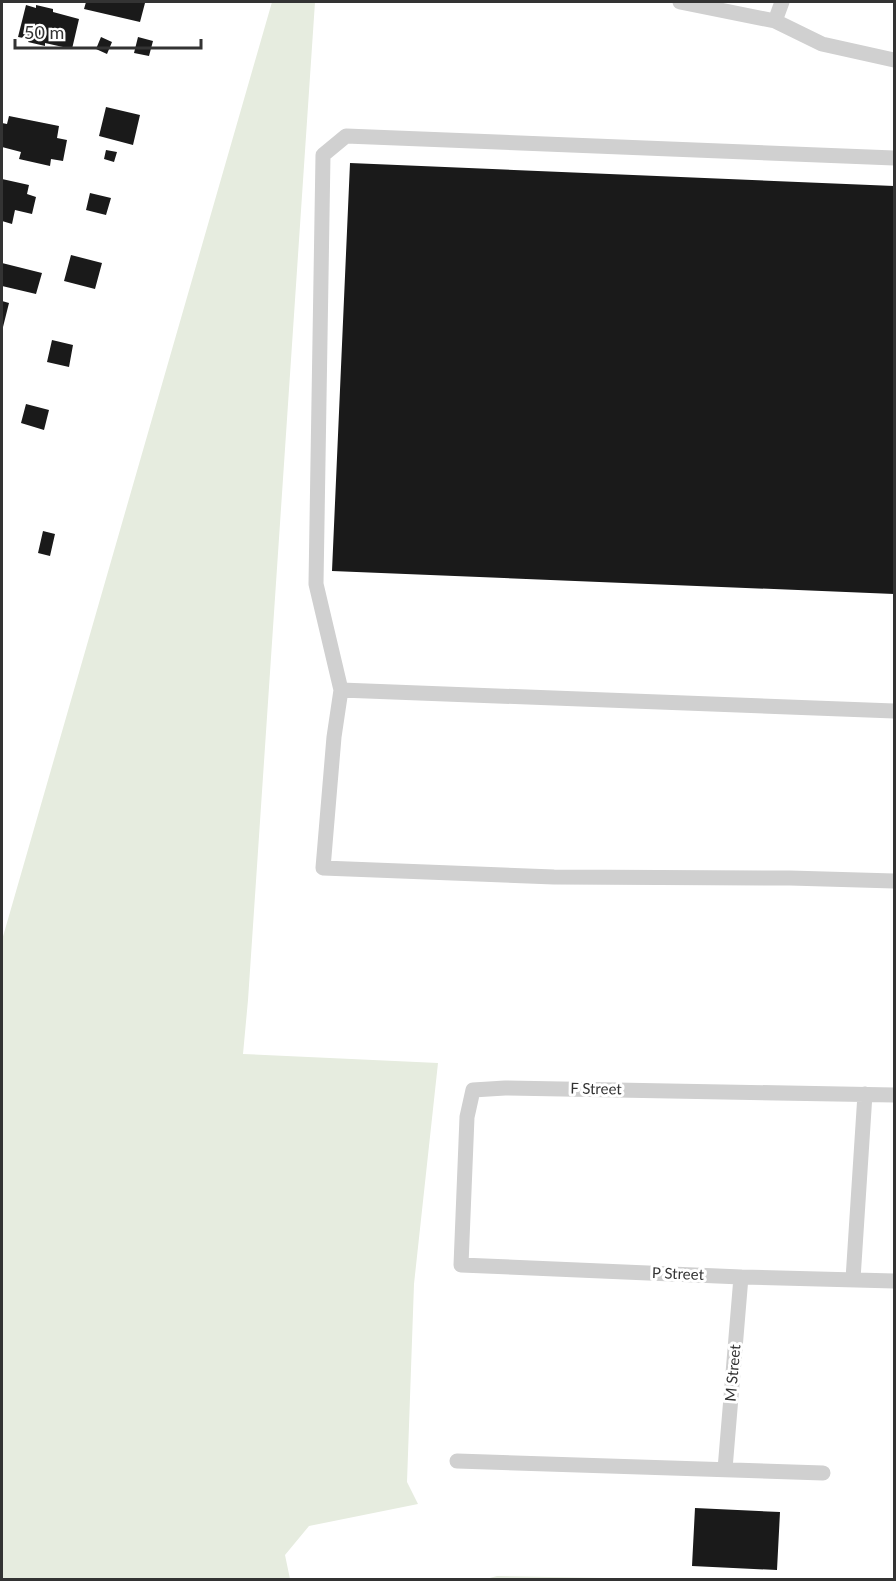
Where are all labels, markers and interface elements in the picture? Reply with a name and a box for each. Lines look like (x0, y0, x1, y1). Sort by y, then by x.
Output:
scale bar (15, 12, 201, 50)
text: 50 m (24, 21, 64, 43)
street label: F Street (570, 1079, 623, 1097)
street label: P Street (652, 1263, 705, 1283)
street label: M Street (721, 1343, 744, 1402)

